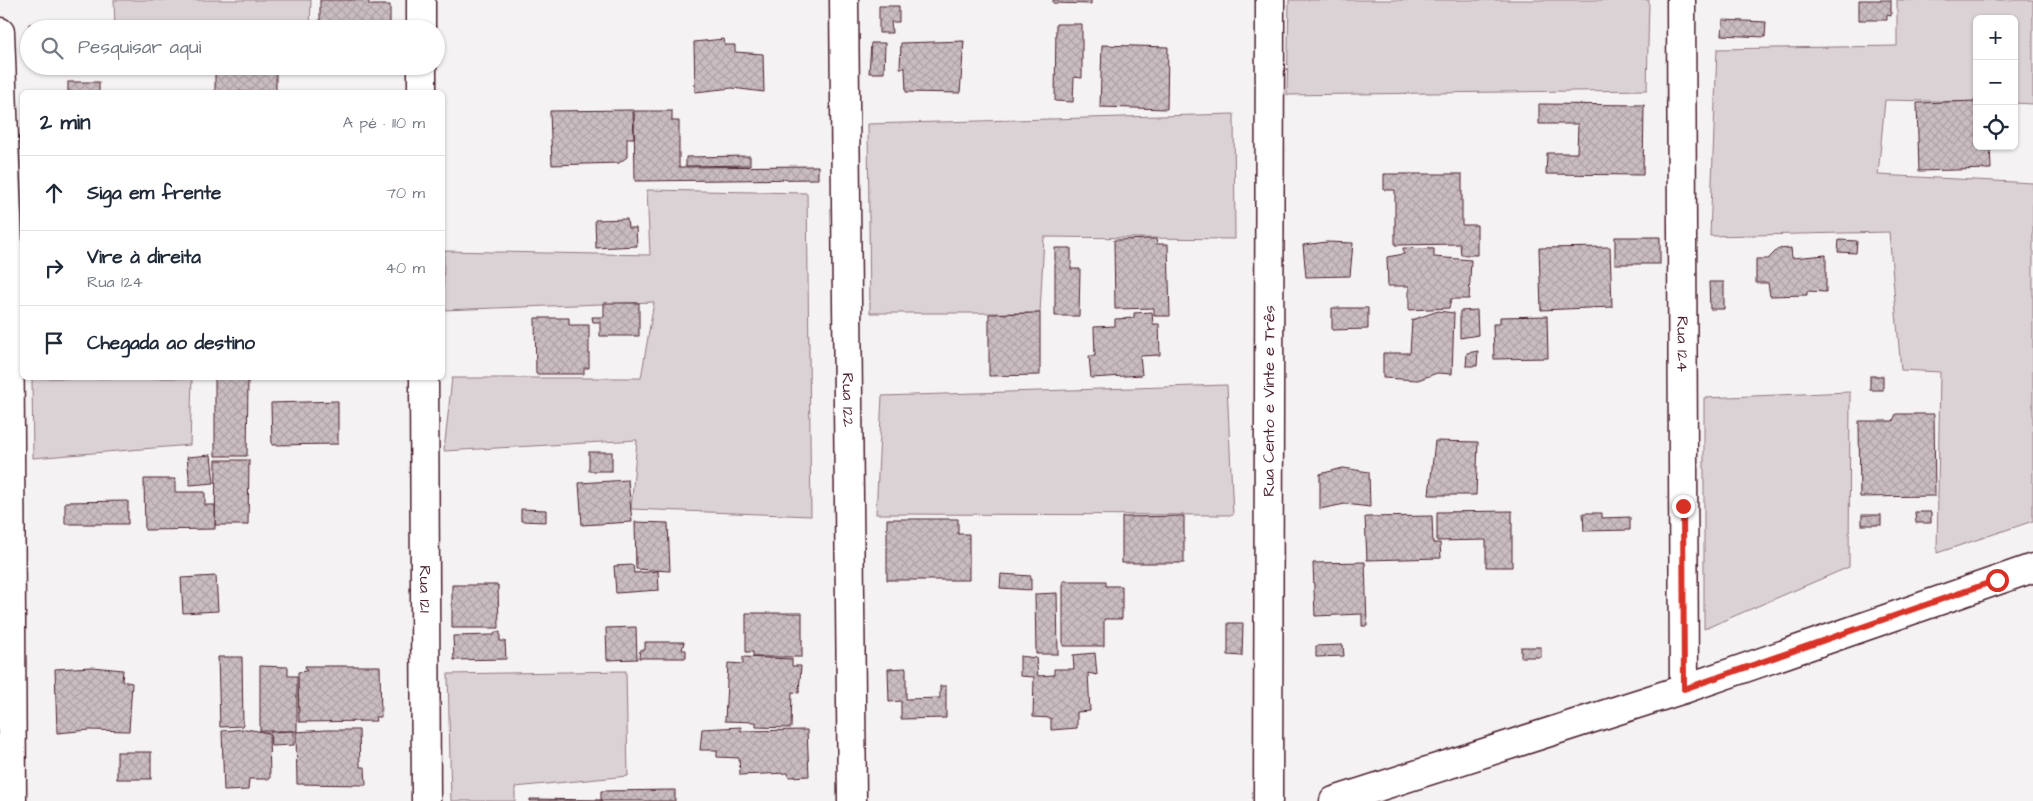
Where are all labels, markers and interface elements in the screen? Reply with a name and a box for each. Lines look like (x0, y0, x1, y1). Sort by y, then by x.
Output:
map controls (1973, 15, 2018, 150)
button: + (1973, 15, 2018, 60)
search box (20, 20, 445, 75)
icon: search (38, 34, 66, 62)
text: Pesquisar aqui (78, 34, 201, 61)
button: − (1973, 60, 2018, 105)
button: locate (1973, 105, 2018, 150)
text: 2 min (40, 108, 90, 137)
text: A pé · 110 m (343, 112, 425, 134)
icon: ahead (40, 179, 68, 207)
text: Siga em frente (87, 180, 221, 207)
text: 70 m (386, 182, 425, 204)
text: Vire à direita (87, 244, 201, 271)
icon: right (40, 254, 68, 282)
text: 40 m (385, 257, 425, 279)
text: Rua 124 (87, 271, 143, 293)
street label: Rua Cento e Vinte e Três (1258, 305, 1280, 497)
street label: Rua 124 (1671, 316, 1694, 372)
icon: arrive (40, 329, 68, 357)
text: Chegada ao destino (87, 330, 255, 357)
street label: Rua 122 (837, 373, 859, 427)
route end (1672, 495, 1695, 518)
street label: Rua 121 (414, 565, 436, 613)
route start (1986, 569, 2009, 592)

